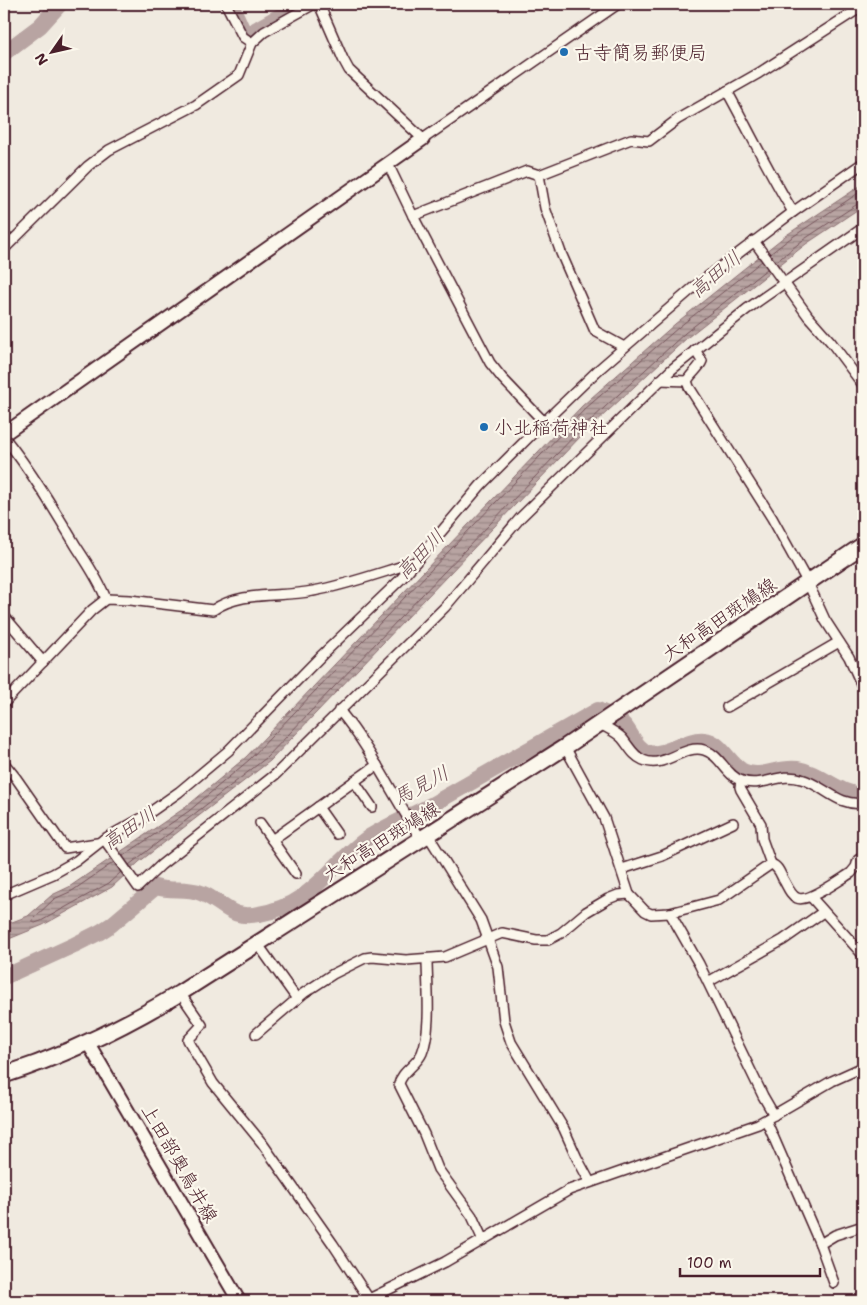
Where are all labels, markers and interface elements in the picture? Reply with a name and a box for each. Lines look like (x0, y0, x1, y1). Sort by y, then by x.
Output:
north arrow (28, 28, 78, 78)
place label: 古寺簡易郵便局 (574, 40, 707, 65)
marker: 古寺簡易郵便局 (558, 46, 570, 58)
text: N (31, 50, 52, 69)
water label: 高田川 (684, 245, 746, 303)
place label: 小北稲荷神社 (494, 415, 608, 440)
marker: 小北稲荷神社 (478, 421, 490, 433)
water label: 高田川 (390, 523, 450, 585)
street label: 大和高田斑鳩線 (657, 572, 781, 667)
water label: 馬見川 (388, 759, 454, 811)
street label: 大和高田斑鳩線 (318, 796, 444, 887)
water label: 高田川 (97, 800, 161, 856)
street label: 上田部奥鳥井線 (135, 1099, 224, 1227)
scale bar (680, 1245, 820, 1277)
text: 100 m (687, 1253, 732, 1273)

